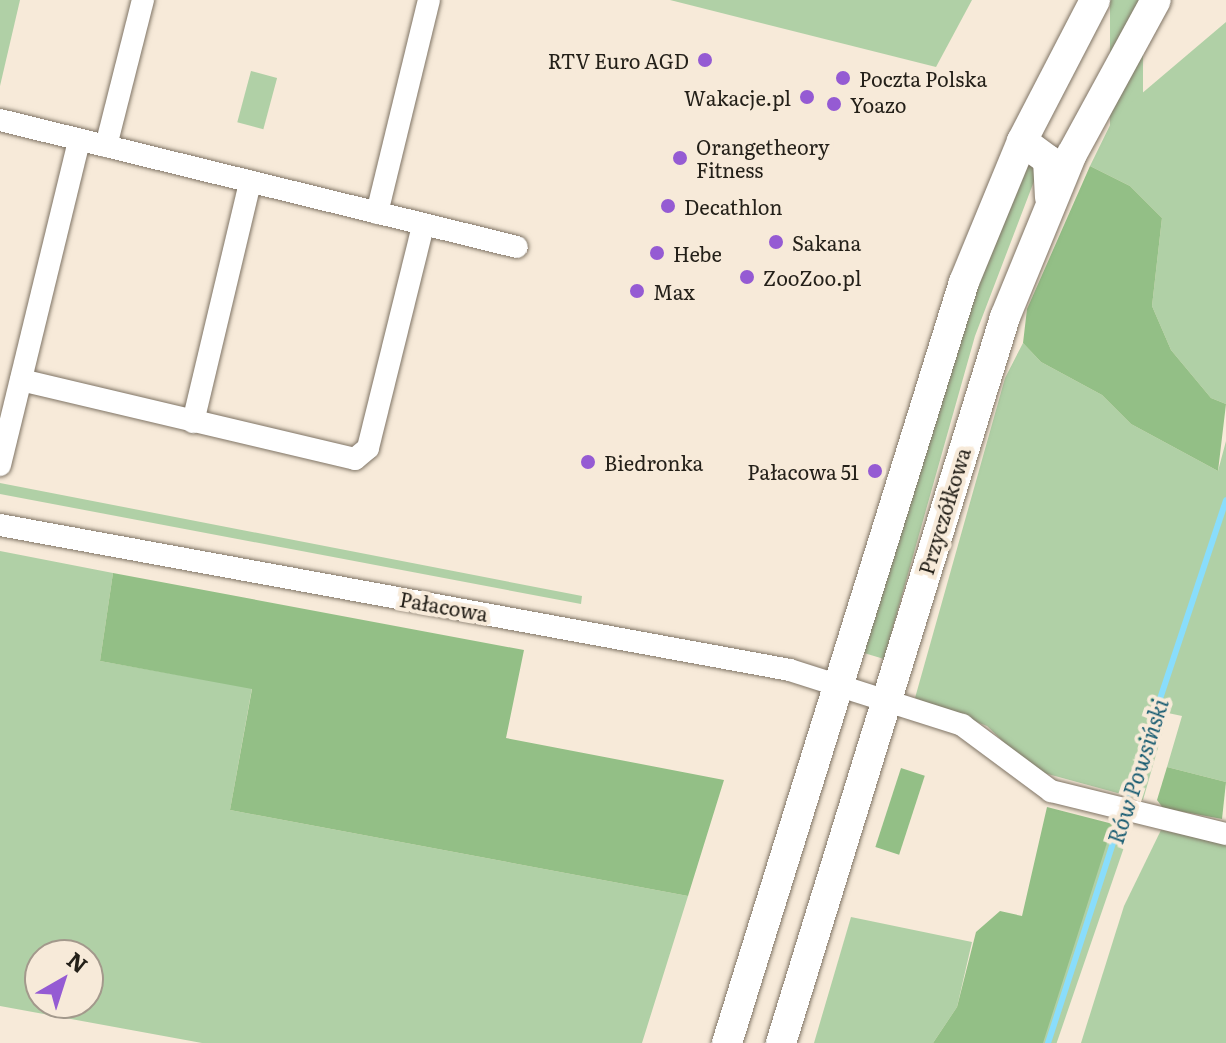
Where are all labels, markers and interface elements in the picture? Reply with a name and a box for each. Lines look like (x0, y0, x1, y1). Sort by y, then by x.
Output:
place label: RTV Euro AGD (548, 48, 689, 72)
marker: RTV Euro AGD (696, 51, 714, 69)
place label: Poczta Polska (859, 66, 987, 90)
marker: Poczta Polska (834, 69, 852, 87)
place label: Wakacje.pl (684, 85, 791, 109)
marker: Wakacje.pl (798, 88, 816, 106)
place label: Yoazo (850, 92, 906, 116)
marker: Yoazo (825, 95, 843, 113)
place label: Orangetheory Fitness (696, 134, 829, 181)
marker: Orangetheory Fitness (671, 149, 689, 167)
place label: Decathlon (684, 194, 782, 218)
marker: Decathlon (659, 197, 677, 215)
place label: Sakana (792, 230, 861, 254)
marker: Sakana (767, 233, 785, 251)
place label: Hebe (673, 241, 722, 265)
marker: Hebe (648, 244, 666, 262)
place label: ZooZoo.pl (763, 265, 861, 289)
marker: ZooZoo.pl (738, 268, 756, 286)
place label: Max (653, 279, 695, 303)
marker: Max (628, 282, 646, 300)
street label: Przyczółkowa (913, 445, 975, 577)
place label: Biedronka (604, 450, 703, 474)
marker: Biedronka (579, 453, 597, 471)
place label: Pałacowa 51 (747, 459, 859, 483)
marker: Pałacowa 51 (866, 462, 884, 480)
street label: Pałacowa (398, 586, 490, 626)
water label: Rów Powsiński (1101, 695, 1173, 847)
north arrow (24, 939, 104, 1019)
text: N (61, 943, 96, 980)

